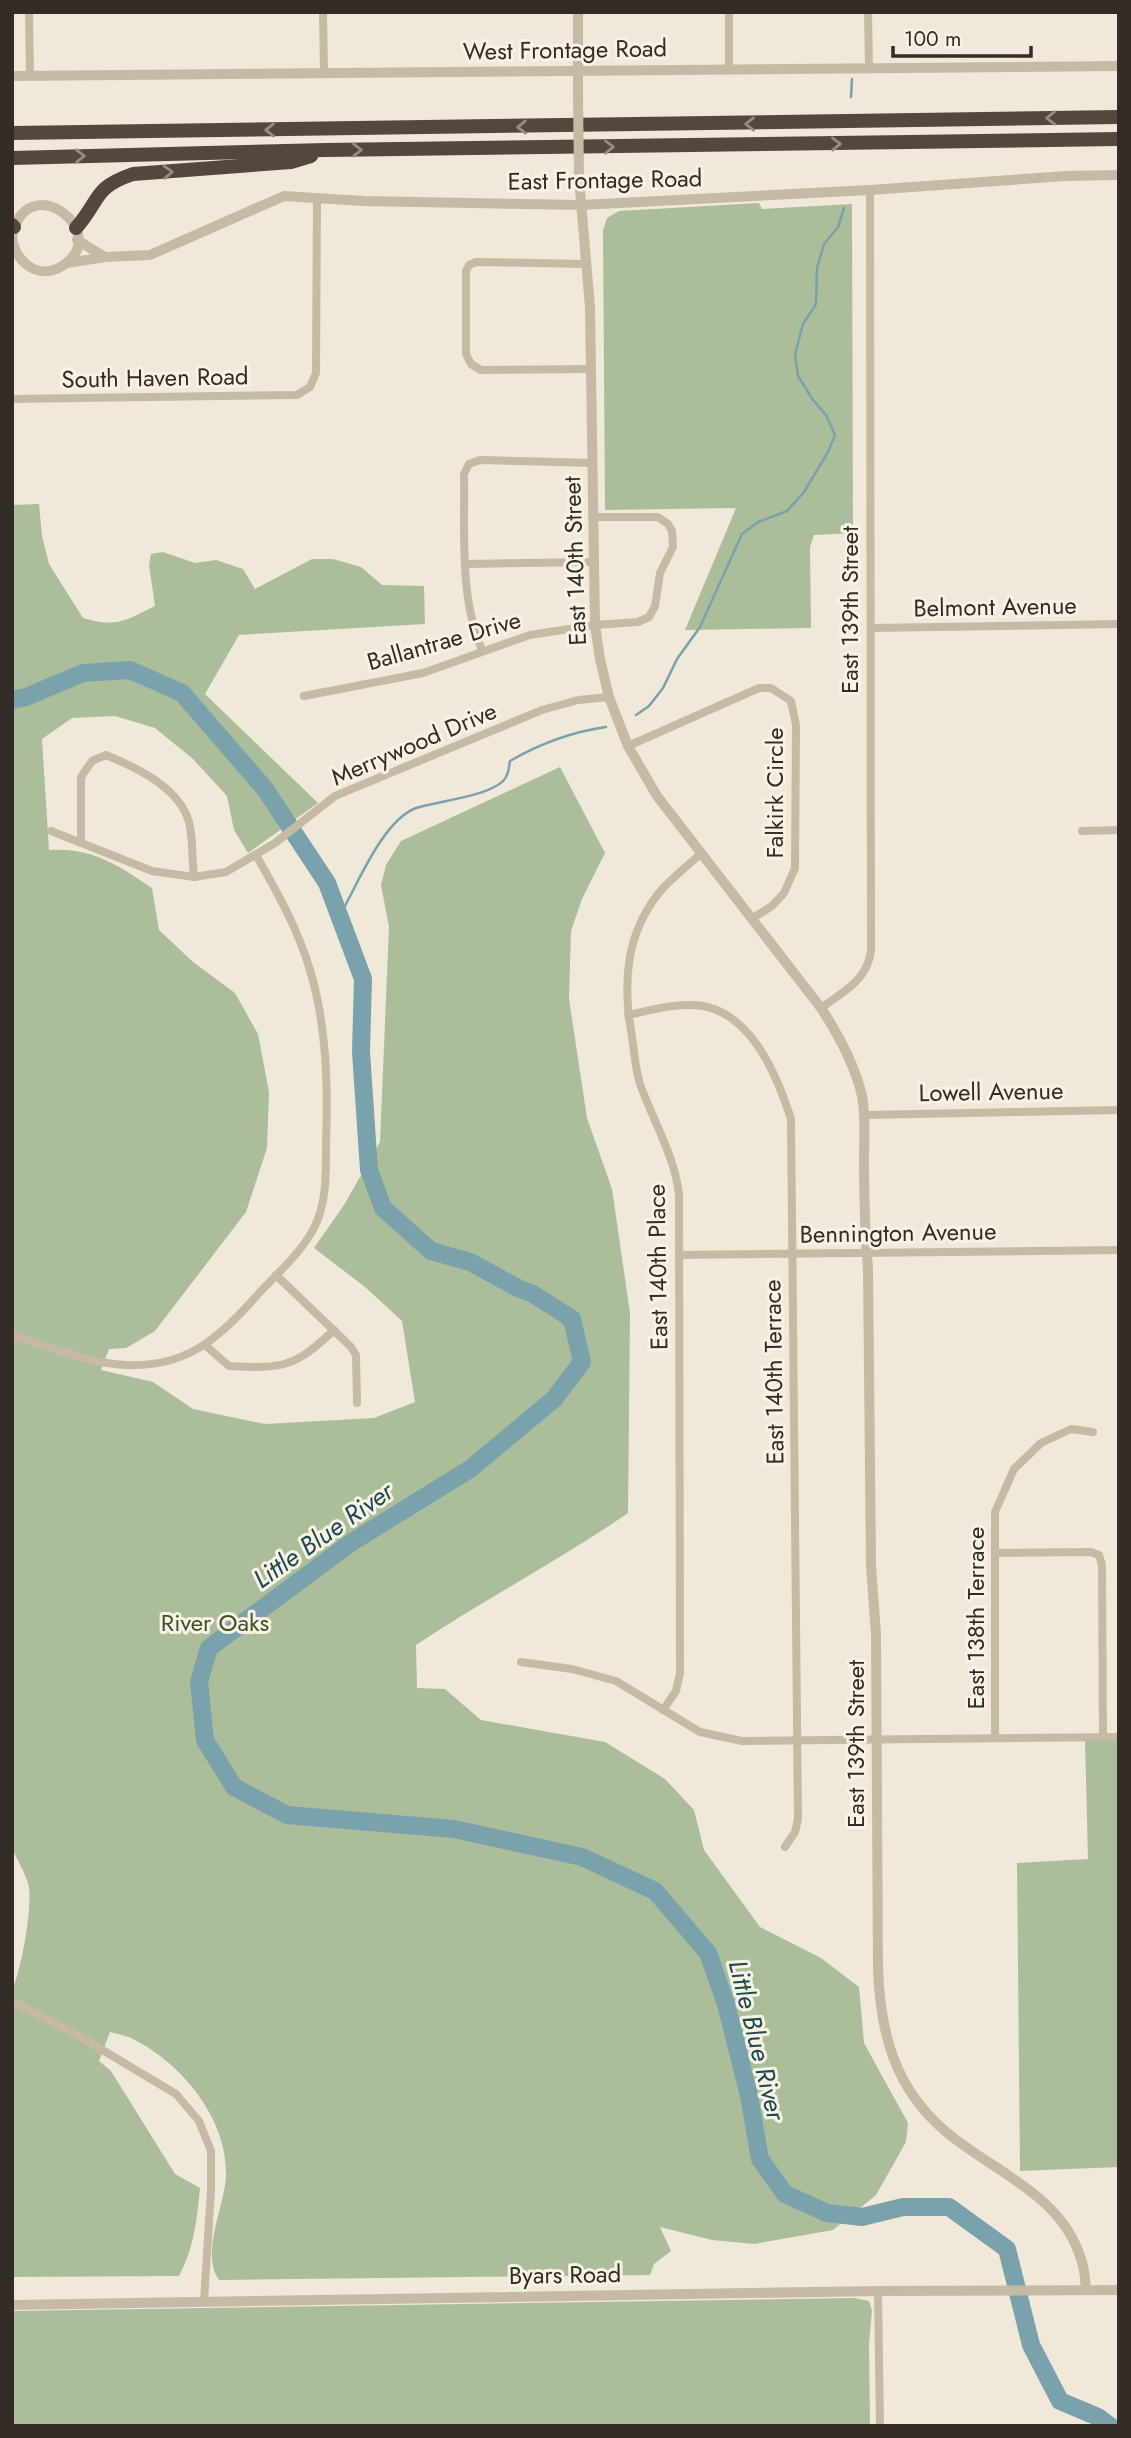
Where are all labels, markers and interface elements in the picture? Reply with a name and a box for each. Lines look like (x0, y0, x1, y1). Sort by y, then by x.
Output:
scale bar (893, 14, 1031, 58)
text: 100 m (904, 24, 961, 54)
street label: West Frontage Road (463, 30, 667, 69)
one-way arrow (1045, 111, 1056, 126)
one-way arrow (744, 116, 754, 132)
one-way arrow (516, 119, 527, 135)
one-way arrow (264, 122, 275, 138)
one-way arrow (832, 136, 842, 152)
one-way arrow (604, 139, 615, 155)
one-way arrow (352, 142, 363, 158)
one-way arrow (76, 148, 86, 164)
street label: East Frontage Road (507, 160, 703, 199)
one-way arrow (163, 165, 174, 180)
street label: South Haven Road (61, 358, 249, 397)
street label: East 140th Street (554, 476, 595, 646)
street label: East 139th Street (832, 526, 867, 694)
street label: Belmont Avenue (913, 588, 1077, 625)
street label: Ballantrae Drive (363, 602, 525, 679)
street label: Merrywood Drive (326, 693, 502, 794)
street label: Falkirk Circle (757, 727, 792, 859)
street label: Lowell Avenue (918, 1073, 1064, 1110)
street label: East 140th Place (639, 1184, 676, 1350)
street label: Bennington Avenue (799, 1213, 997, 1252)
street label: East 140th Terrace (754, 1279, 793, 1465)
water label: Little Blue River (245, 1472, 402, 1597)
street label: East 138th Terrace (958, 1527, 993, 1709)
park label: River Oaks (161, 1605, 269, 1640)
street label: East 139th Street (838, 1660, 873, 1828)
water label: Little Blue River (719, 1956, 796, 2125)
street label: Byars Road (509, 2256, 621, 2293)

